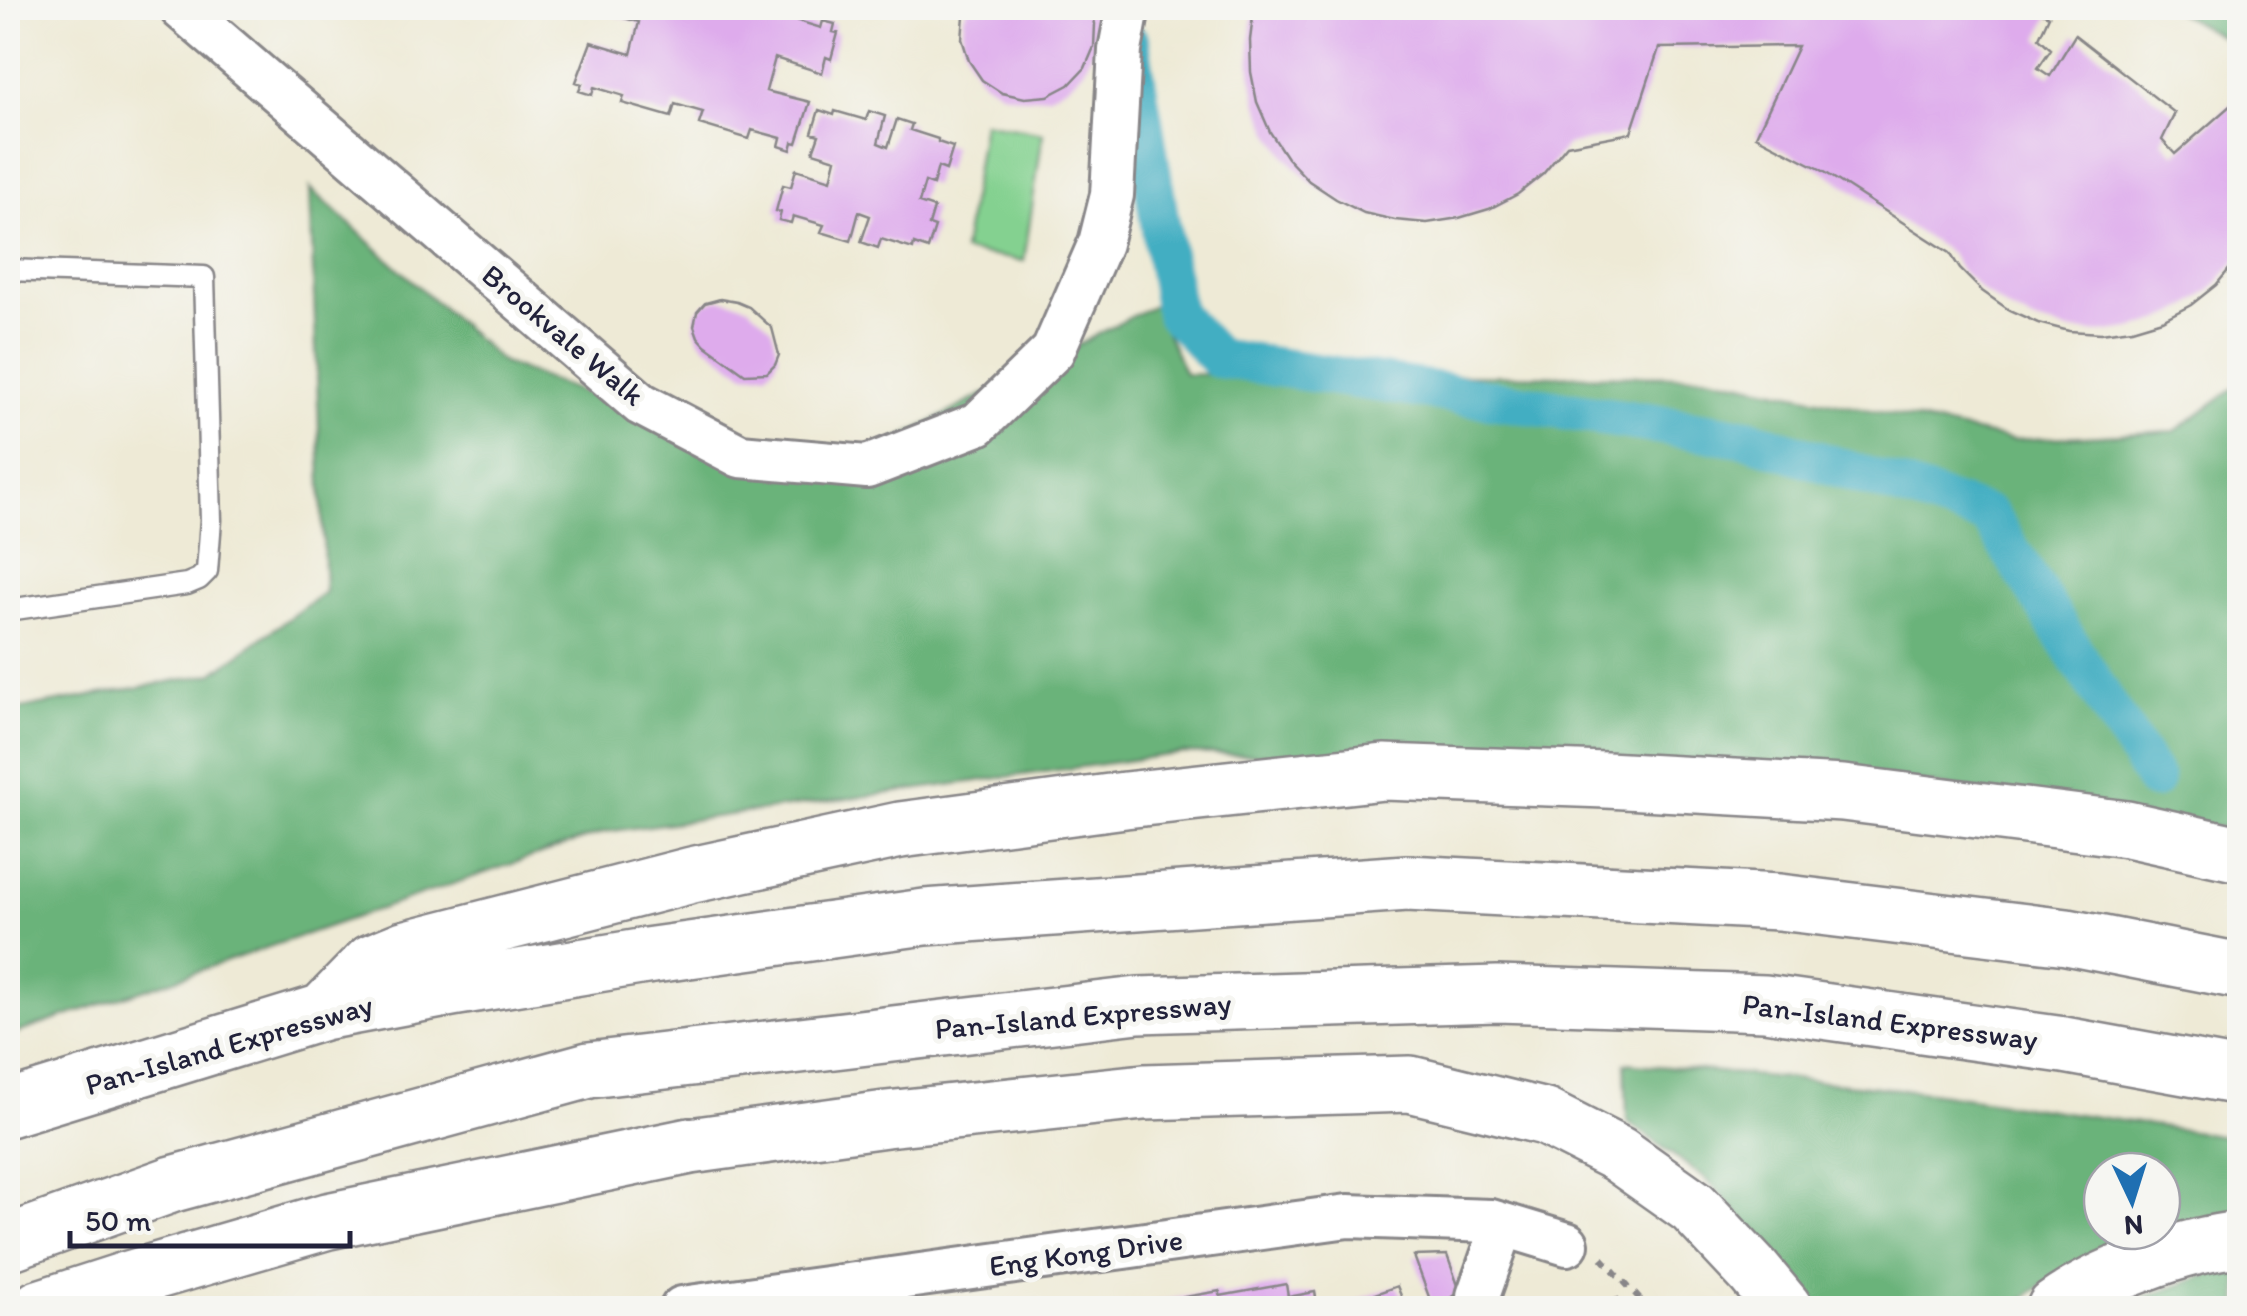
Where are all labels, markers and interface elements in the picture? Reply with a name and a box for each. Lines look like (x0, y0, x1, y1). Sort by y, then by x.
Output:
street label: Brookvale Walk (475, 256, 652, 414)
street label: Pan-Island Expressway (933, 984, 1233, 1047)
street label: Pan-Island Expressway (1740, 985, 2040, 1058)
street label: Pan-Island Expressway (81, 986, 377, 1103)
north arrow (2082, 1151, 2182, 1251)
scale bar (70, 1186, 350, 1248)
text: 50 m (85, 1202, 151, 1239)
text: N (2123, 1208, 2144, 1244)
street label: Eng Kong Drive (987, 1221, 1185, 1284)

